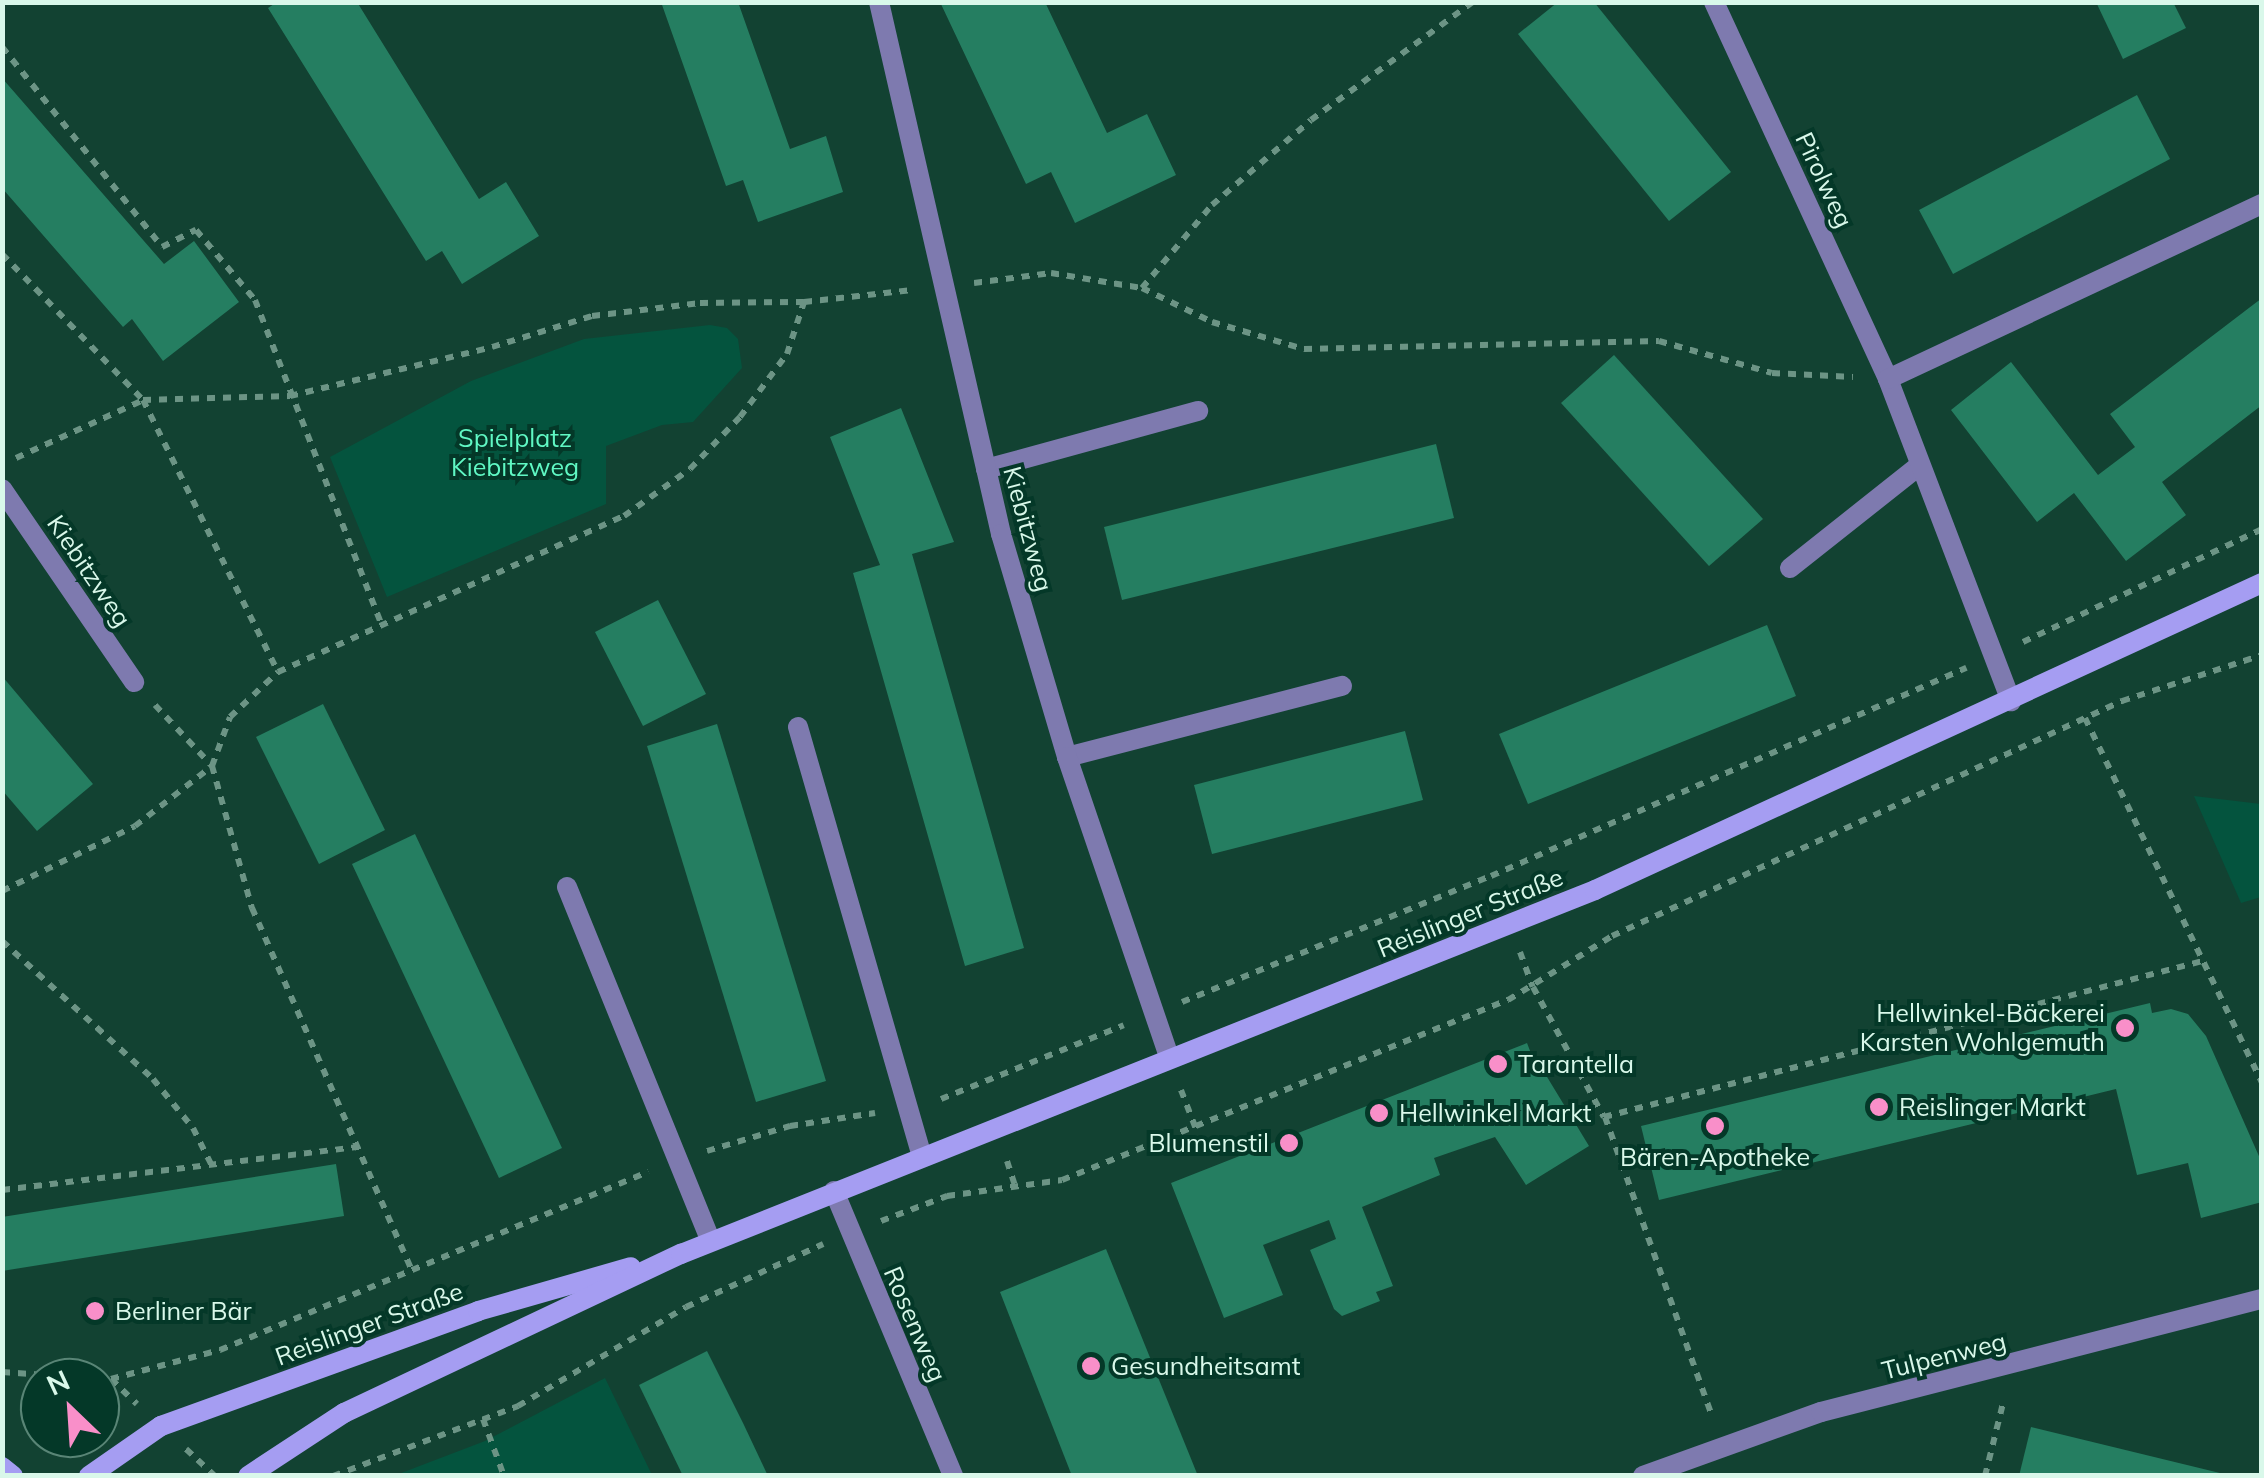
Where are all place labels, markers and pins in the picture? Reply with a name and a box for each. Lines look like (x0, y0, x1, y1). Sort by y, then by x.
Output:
place label: Hellwinkel-Bäckerei Karsten Wohlgemuth (1860, 999, 2105, 1058)
marker: Hellwinkel-Bäckerei Karsten Wohlgemuth (2114, 1017, 2136, 1039)
place label: Tarantella (1518, 1049, 1634, 1079)
marker: Tarantella (1487, 1053, 1509, 1075)
place label: Reislinger Markt (1899, 1092, 2086, 1122)
marker: Reislinger Markt (1868, 1096, 1890, 1118)
place label: Hellwinkel Markt (1399, 1098, 1591, 1128)
marker: Hellwinkel Markt (1368, 1102, 1390, 1124)
marker: Bären-Apotheke (1704, 1115, 1726, 1137)
place label: Blumenstil (1149, 1128, 1269, 1158)
marker: Blumenstil (1278, 1132, 1300, 1154)
place label: Bären-Apotheke (1620, 1142, 1810, 1172)
place label: Berliner Bär (115, 1296, 251, 1326)
marker: Berliner Bär (84, 1300, 106, 1322)
place label: Gesundheitsamt (1111, 1351, 1300, 1381)
marker: Gesundheitsamt (1080, 1355, 1102, 1377)

